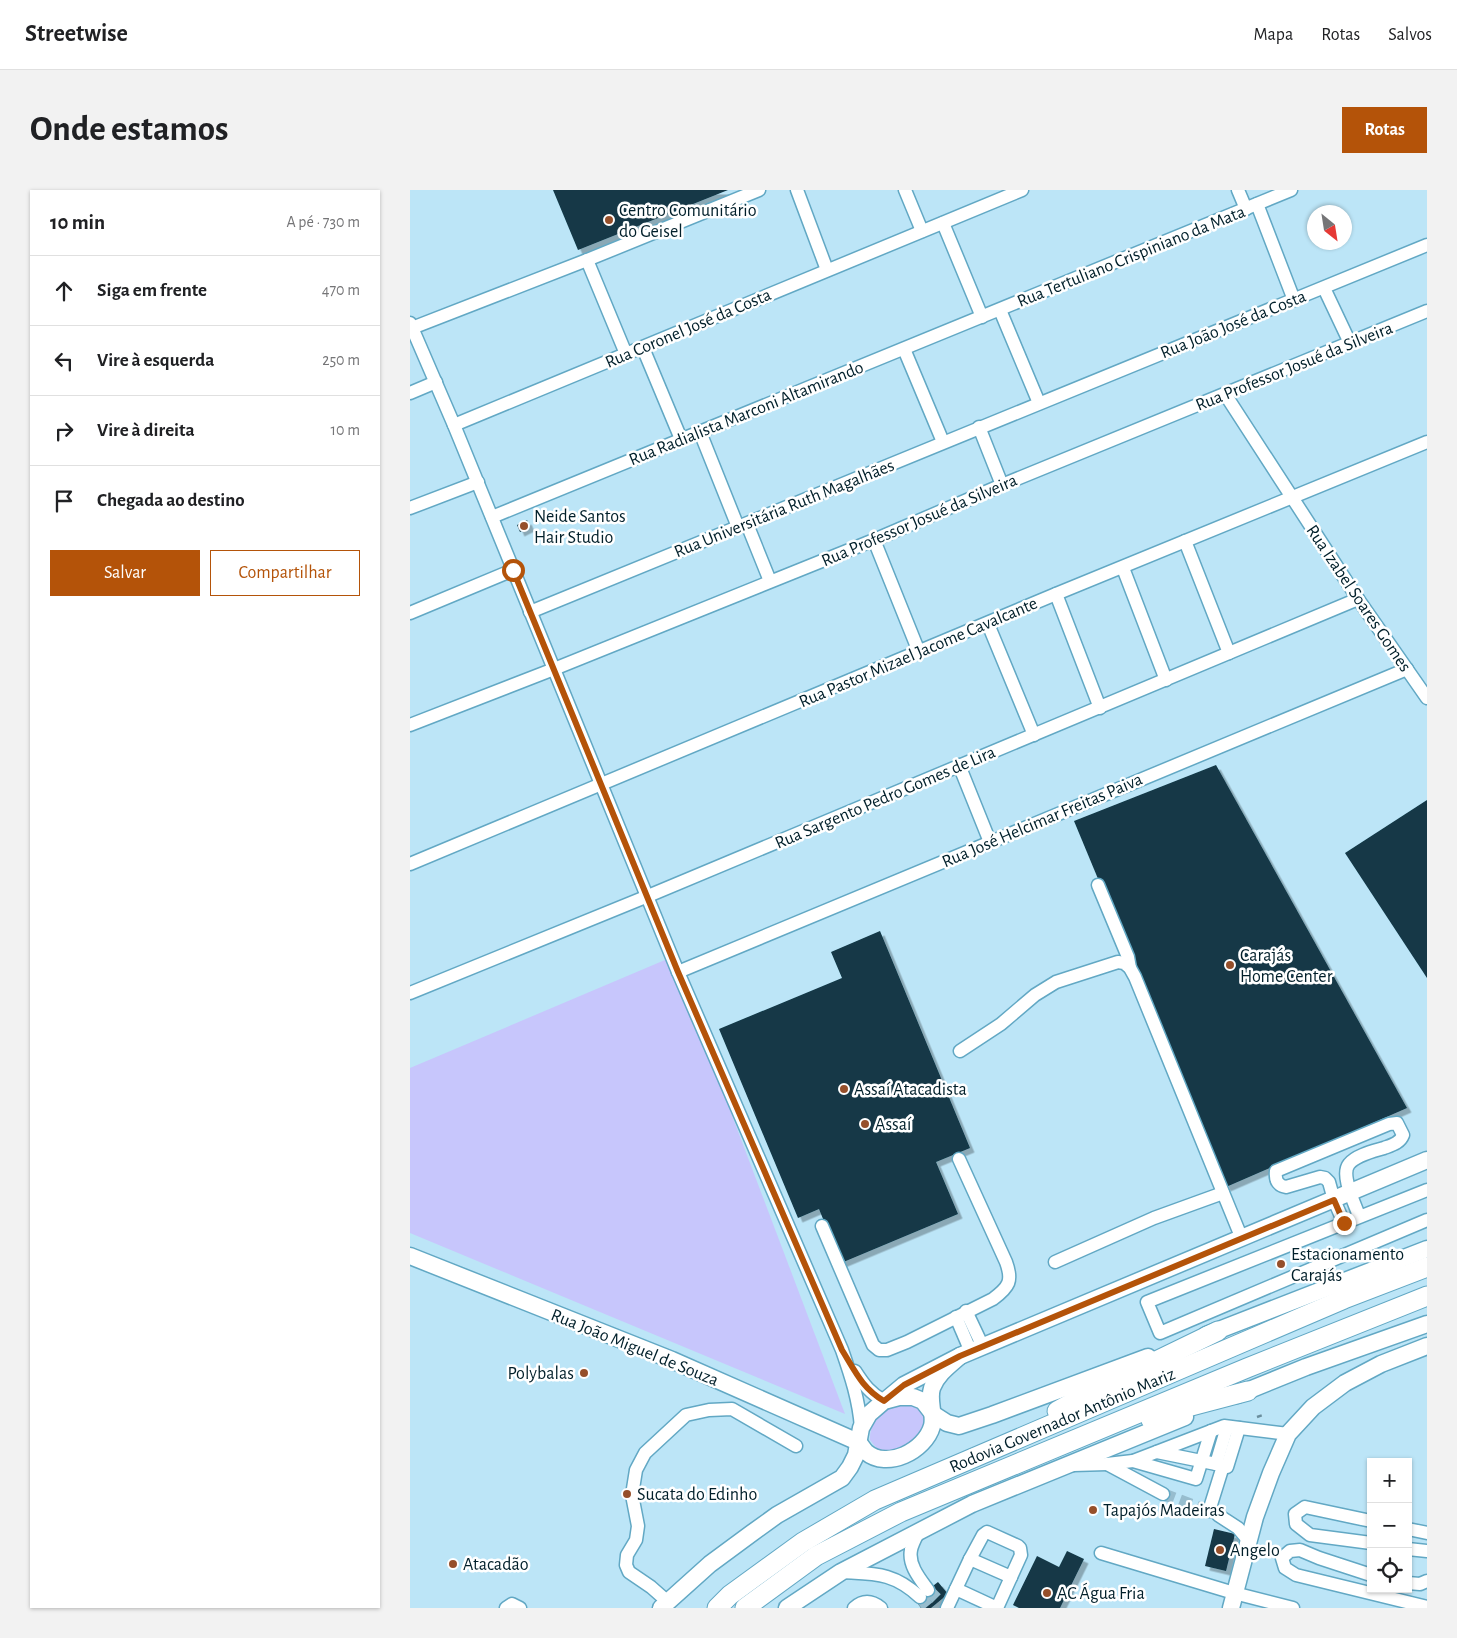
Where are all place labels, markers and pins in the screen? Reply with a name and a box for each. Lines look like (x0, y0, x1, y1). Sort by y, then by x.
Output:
place label: Centro Comunitário do Geisel (619, 202, 757, 241)
marker: Centro Comunitário do Geisel (603, 214, 615, 226)
place label: Neide Santos Hair Studio (534, 508, 626, 547)
marker: Neide Santos Hair Studio (518, 520, 530, 532)
place label: Carajás Home Center (1240, 947, 1333, 986)
marker: Carajás Home Center (1224, 959, 1236, 971)
place label: Assaí Atacadista (854, 1081, 967, 1099)
marker: Assaí Atacadista (838, 1083, 850, 1095)
place label: Assaí (875, 1116, 912, 1134)
marker: Assaí (859, 1118, 871, 1130)
place label: Estacionamento Carajás (1291, 1246, 1404, 1285)
marker: Estacionamento Carajás (1275, 1258, 1287, 1270)
place label: Polybalas (507, 1365, 574, 1383)
marker: Polybalas (578, 1367, 590, 1379)
place label: Sucata do Edinho (637, 1486, 757, 1504)
marker: Sucata do Edinho (621, 1488, 633, 1500)
place label: Tapajós Madeiras (1103, 1502, 1225, 1520)
marker: Tapajós Madeiras (1087, 1504, 1099, 1516)
place label: Angelo (1230, 1542, 1280, 1560)
marker: Angelo (1214, 1544, 1226, 1556)
place label: Atacadão (463, 1556, 529, 1574)
marker: Atacadão (447, 1558, 459, 1570)
place label: AC Água Fria (1057, 1582, 1145, 1603)
marker: AC Água Fria (1041, 1587, 1053, 1599)

